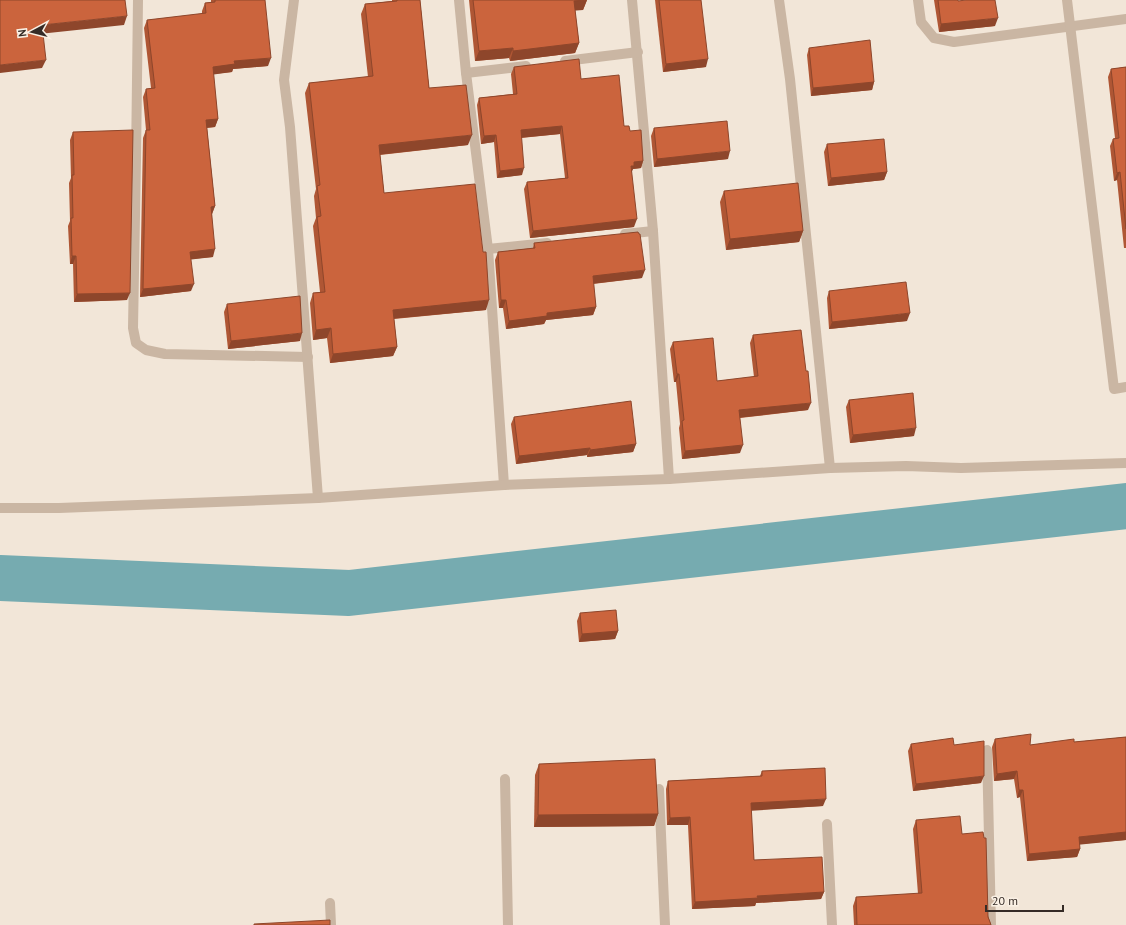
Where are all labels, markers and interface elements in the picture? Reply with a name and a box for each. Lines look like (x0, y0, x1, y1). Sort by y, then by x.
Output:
north arrow (12, 12, 52, 52)
text: N (15, 29, 29, 38)
scale bar (986, 887, 1063, 913)
text: 20 m (992, 893, 1018, 908)

